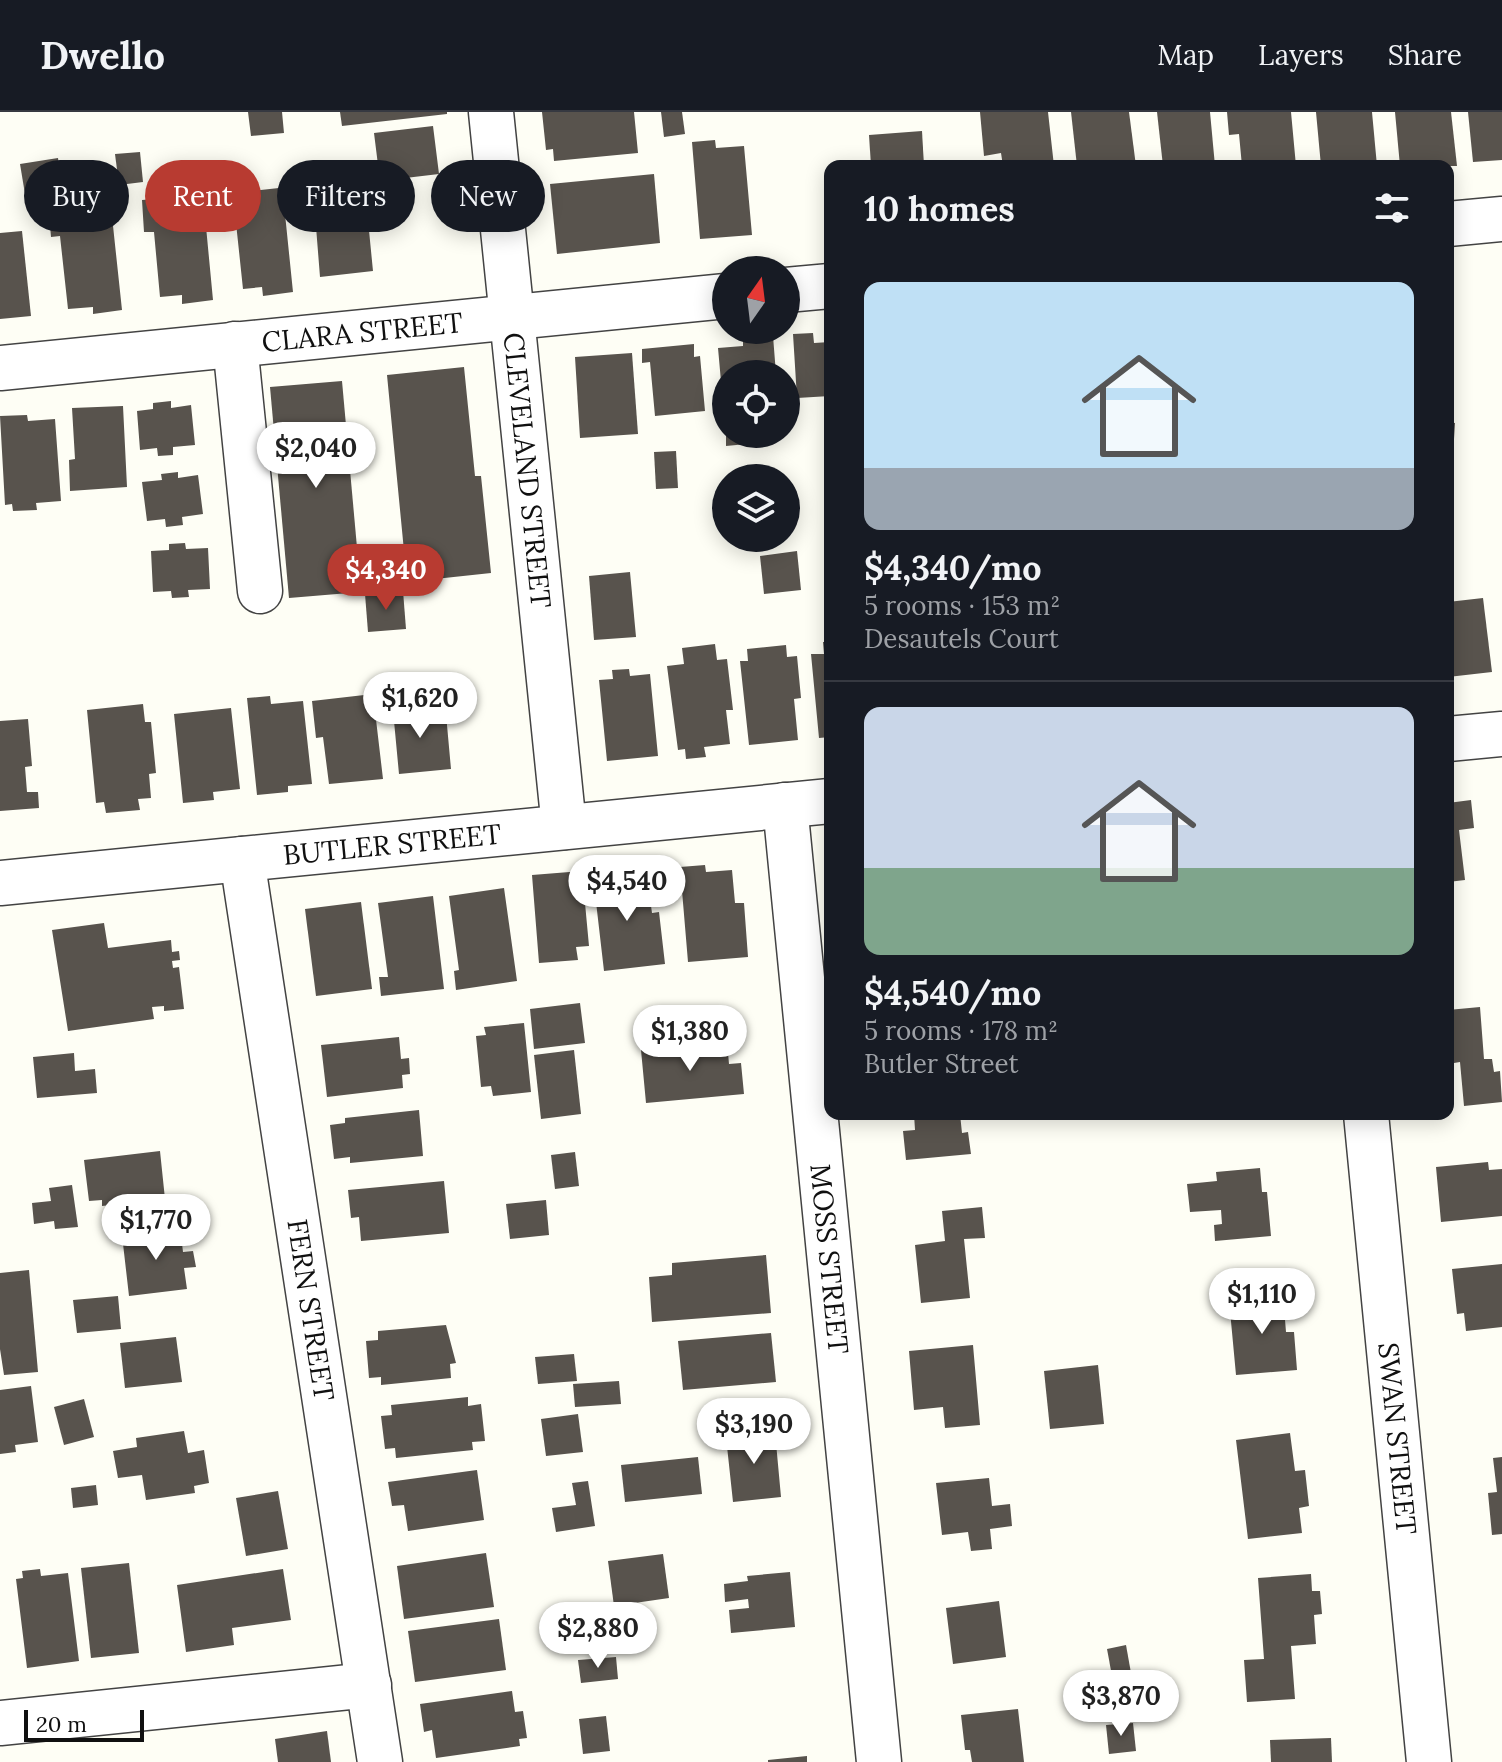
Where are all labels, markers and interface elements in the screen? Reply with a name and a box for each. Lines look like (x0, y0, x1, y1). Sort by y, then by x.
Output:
text: Dwello (40, 31, 165, 79)
text: Map (1157, 37, 1214, 73)
text: Layers (1258, 37, 1344, 73)
text: Share (1388, 37, 1462, 73)
chip: Buy (24, 160, 129, 232)
chip: Rent (145, 160, 261, 232)
chip: Filters (277, 160, 415, 232)
chip: New (431, 160, 545, 232)
icon: filters (1370, 186, 1414, 230)
text: 10 homes (864, 187, 1015, 230)
north arrow (712, 256, 800, 344)
map controls (712, 256, 800, 552)
street label: CLARA STREET (260, 304, 464, 360)
street label: CLEVELAND STREET (496, 331, 560, 610)
icon: home (1067, 334, 1211, 478)
button: locate (712, 360, 800, 448)
pin: $2,040 (251, 422, 381, 490)
text: $2,040 (275, 431, 357, 464)
button: layers (712, 464, 800, 552)
pin: $4,340 (321, 544, 451, 612)
text: $4,340/mo (864, 546, 1041, 589)
text: $4,340 (345, 553, 427, 586)
text: 5 rooms · 153 m² (864, 589, 1060, 622)
text: Desautels Court (864, 622, 1059, 655)
pin: $1,620 (355, 672, 485, 740)
text: $1,620 (381, 681, 459, 714)
icon: home (1067, 759, 1211, 903)
street label: BUTLER STREET (281, 816, 503, 873)
pin: $4,540 (562, 855, 692, 923)
text: $4,540 (586, 864, 668, 897)
text: $4,540/mo (864, 971, 1041, 1014)
pin: $1,380 (625, 1005, 755, 1073)
text: $1,380 (651, 1014, 729, 1047)
text: 5 rooms · 178 m² (864, 1014, 1058, 1047)
text: Butler Street (864, 1047, 1019, 1080)
street label: MOSS STREET (802, 1162, 857, 1356)
pin: $1,770 (91, 1194, 221, 1262)
text: $1,770 (120, 1203, 192, 1236)
street label: FERN STREET (279, 1216, 343, 1403)
pin: $1,110 (1197, 1268, 1327, 1336)
text: $1,110 (1227, 1277, 1297, 1310)
street label: SWAN STREET (1370, 1341, 1425, 1536)
pin: $3,190 (689, 1398, 819, 1466)
text: $3,190 (715, 1407, 793, 1440)
pin: $2,880 (533, 1602, 663, 1670)
text: $2,880 (557, 1611, 639, 1644)
pin: $3,870 (1056, 1670, 1186, 1738)
text: $3,870 (1081, 1679, 1161, 1712)
scale bar (24, 1706, 144, 1742)
text: 20 m (36, 1710, 87, 1738)

